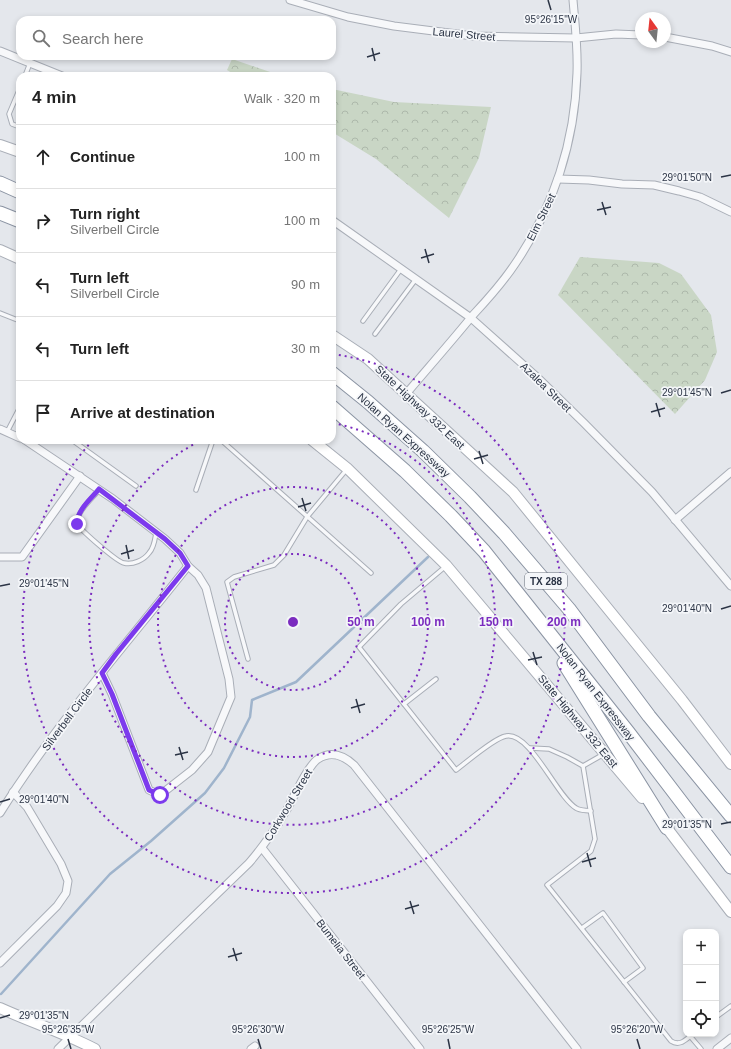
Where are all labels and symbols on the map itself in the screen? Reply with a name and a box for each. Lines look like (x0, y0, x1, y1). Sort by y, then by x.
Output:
north arrow (635, 12, 671, 48)
text: 95°26'15"W (525, 14, 578, 25)
street label: Laurel Street (432, 25, 496, 43)
text: 29°01'50"N (662, 172, 712, 183)
street label: Elm Street (524, 191, 558, 243)
street label: Azalea Street (518, 360, 574, 414)
street label: State Highway 332 East (373, 363, 467, 451)
text: 29°01'45"N (662, 387, 712, 398)
street label: Nolan Ryan Expressway (355, 390, 453, 480)
route end (68, 515, 86, 533)
road number: TX 288 (525, 573, 567, 589)
text: 29°01'45"N (19, 578, 69, 589)
text: 29°01'40"N (662, 603, 712, 614)
centre of rings (286, 615, 300, 629)
text: 50 m (347, 615, 375, 629)
text: 100 m (411, 615, 445, 629)
text: 150 m (479, 615, 513, 629)
text: 200 m (547, 615, 581, 629)
street label: Nolan Ryan Expressway (554, 641, 638, 743)
street label: State Highway 332 East (536, 672, 620, 770)
street label: Silverbell Circle (39, 685, 95, 753)
street label: Corkwood Street (262, 767, 314, 843)
route start (151, 786, 169, 804)
text: 29°01'40"N (19, 794, 69, 805)
text: 29°01'35"N (662, 819, 712, 830)
street label: Bumelia Street (314, 917, 368, 981)
text: 29°01'35"N (19, 1010, 69, 1021)
text: 95°26'35"W (42, 1024, 95, 1035)
text: 95°26'30"W (232, 1024, 285, 1035)
text: 95°26'25"W (422, 1024, 475, 1035)
text: 95°26'20"W (611, 1024, 664, 1035)

